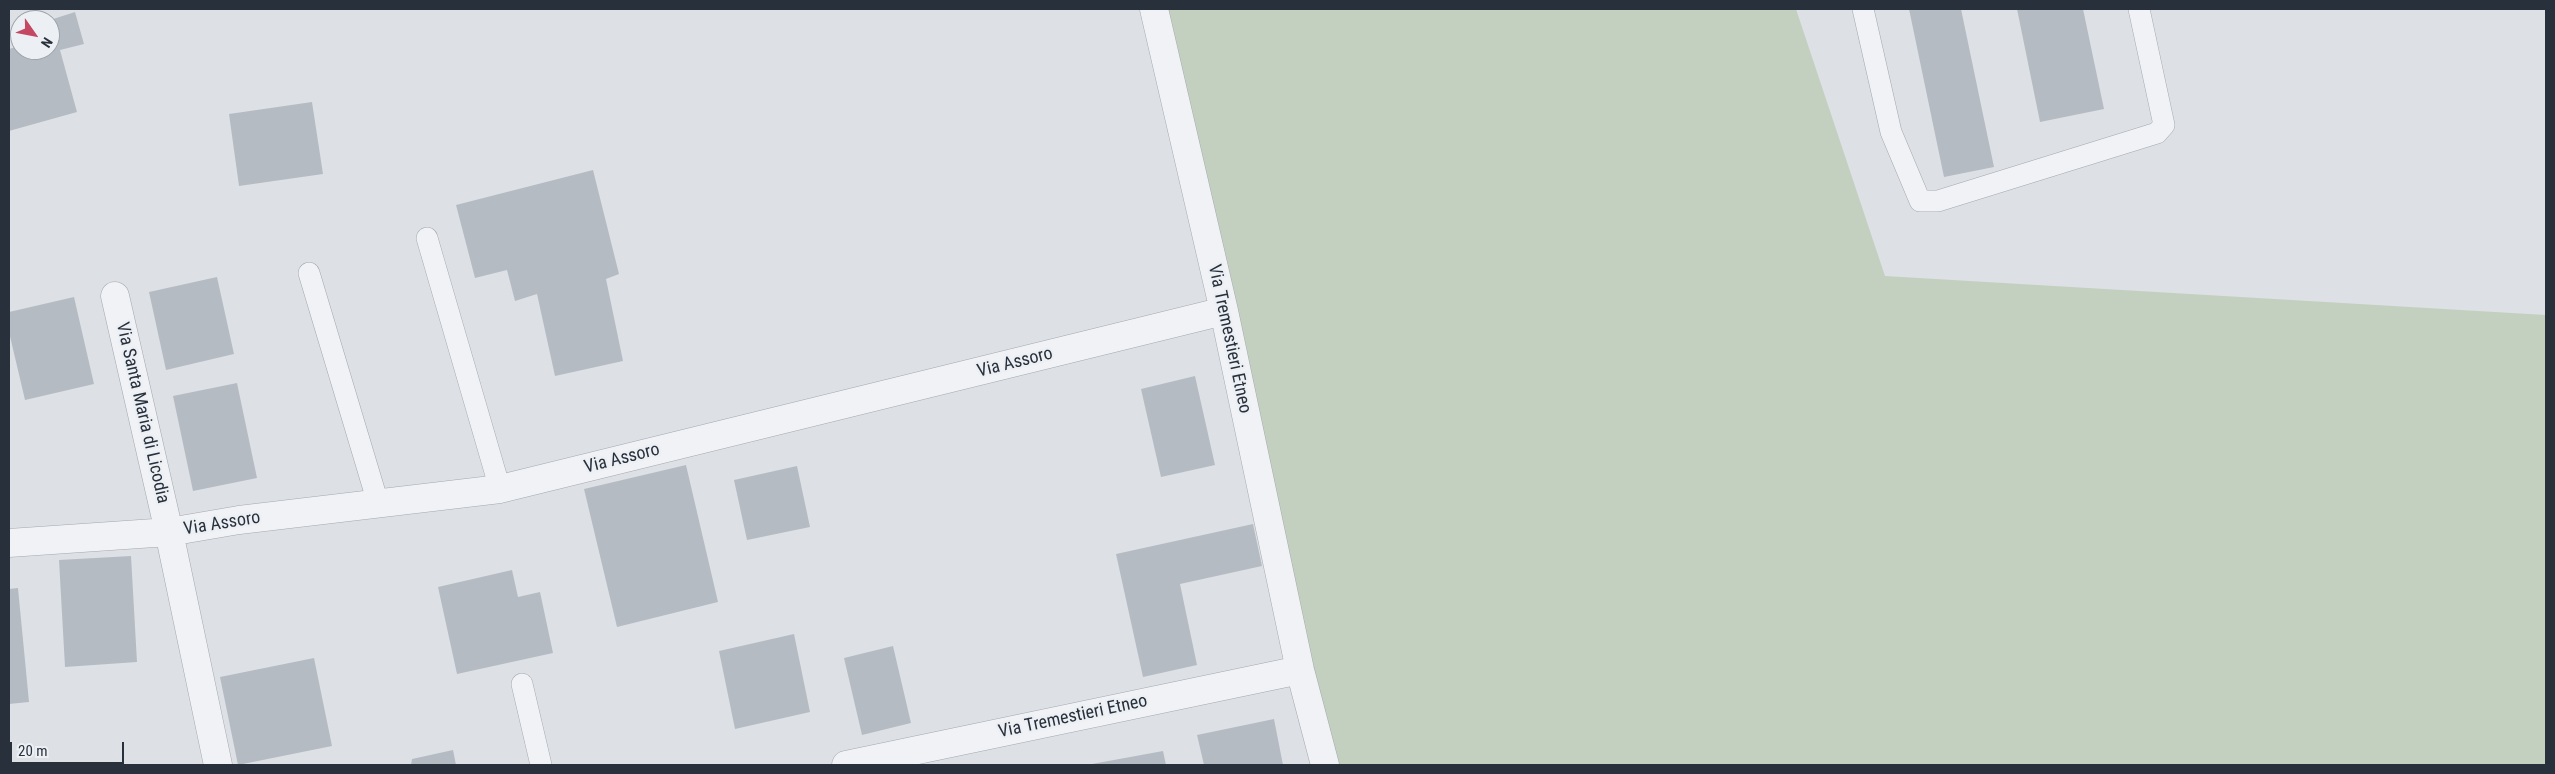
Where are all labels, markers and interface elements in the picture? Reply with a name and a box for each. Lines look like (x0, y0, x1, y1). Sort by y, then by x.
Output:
north arrow (10, 10, 60, 60)
text: N (38, 35, 56, 51)
street label: Via Tremestieri Etneo (1203, 263, 1255, 415)
street label: Via Santa Maria di Licodia (111, 320, 173, 506)
street label: Via Assoro (975, 343, 1055, 383)
street label: Via Assoro (582, 439, 662, 479)
street label: Via Assoro (182, 507, 262, 541)
street label: Via Tremestieri Etneo (997, 691, 1149, 743)
scale bar (12, 732, 126, 764)
text: 20 m (18, 742, 48, 760)

